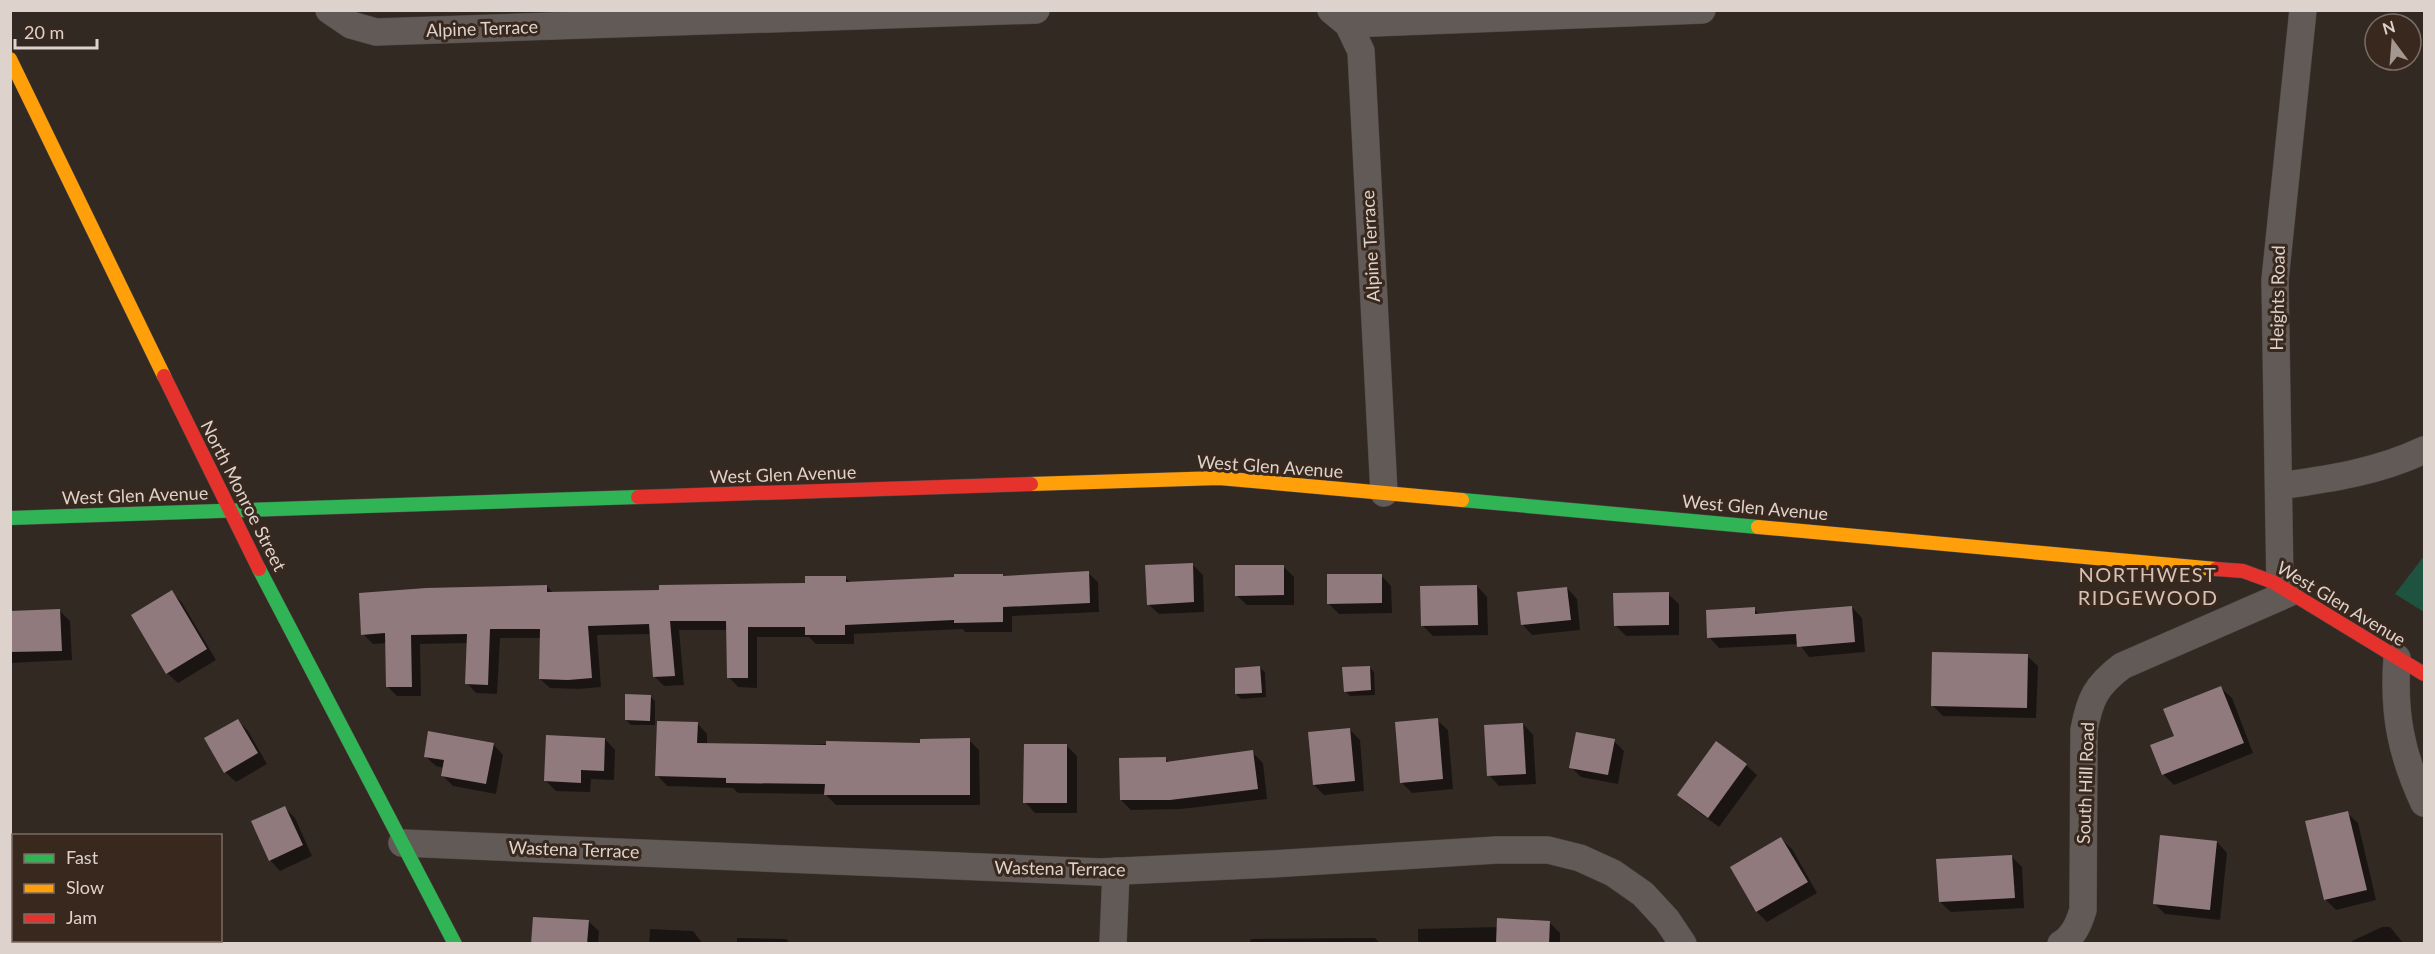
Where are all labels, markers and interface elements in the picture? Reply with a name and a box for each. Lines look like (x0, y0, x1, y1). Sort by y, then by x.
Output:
scale bar (15, 12, 98, 50)
north arrow (2363, 12, 2423, 72)
street label: Alpine Terrace (426, 15, 538, 41)
text: N (2380, 16, 2397, 38)
text: 20 m (24, 21, 64, 43)
street label: Alpine Terrace (1356, 189, 1384, 303)
street label: Heights Road (2265, 245, 2289, 351)
street label: North Monroe Street (196, 417, 292, 575)
street label: West Glen Avenue (1196, 450, 1344, 482)
street label: West Glen Avenue (709, 460, 857, 488)
street label: West Glen Avenue (61, 481, 209, 509)
street label: West Glen Avenue (1681, 490, 1829, 524)
street label: West Glen Avenue (2273, 556, 2410, 650)
district label: NORTHWEST RIDGEWOOD (2078, 562, 2218, 609)
street label: South Hill Road (2072, 722, 2098, 844)
legend (12, 834, 222, 942)
street label: Wastena Terrace (508, 836, 640, 862)
text: Fast (66, 846, 99, 868)
street label: Wastena Terrace (994, 856, 1126, 880)
text: Slow (66, 876, 104, 898)
text: Jam (66, 906, 97, 928)

